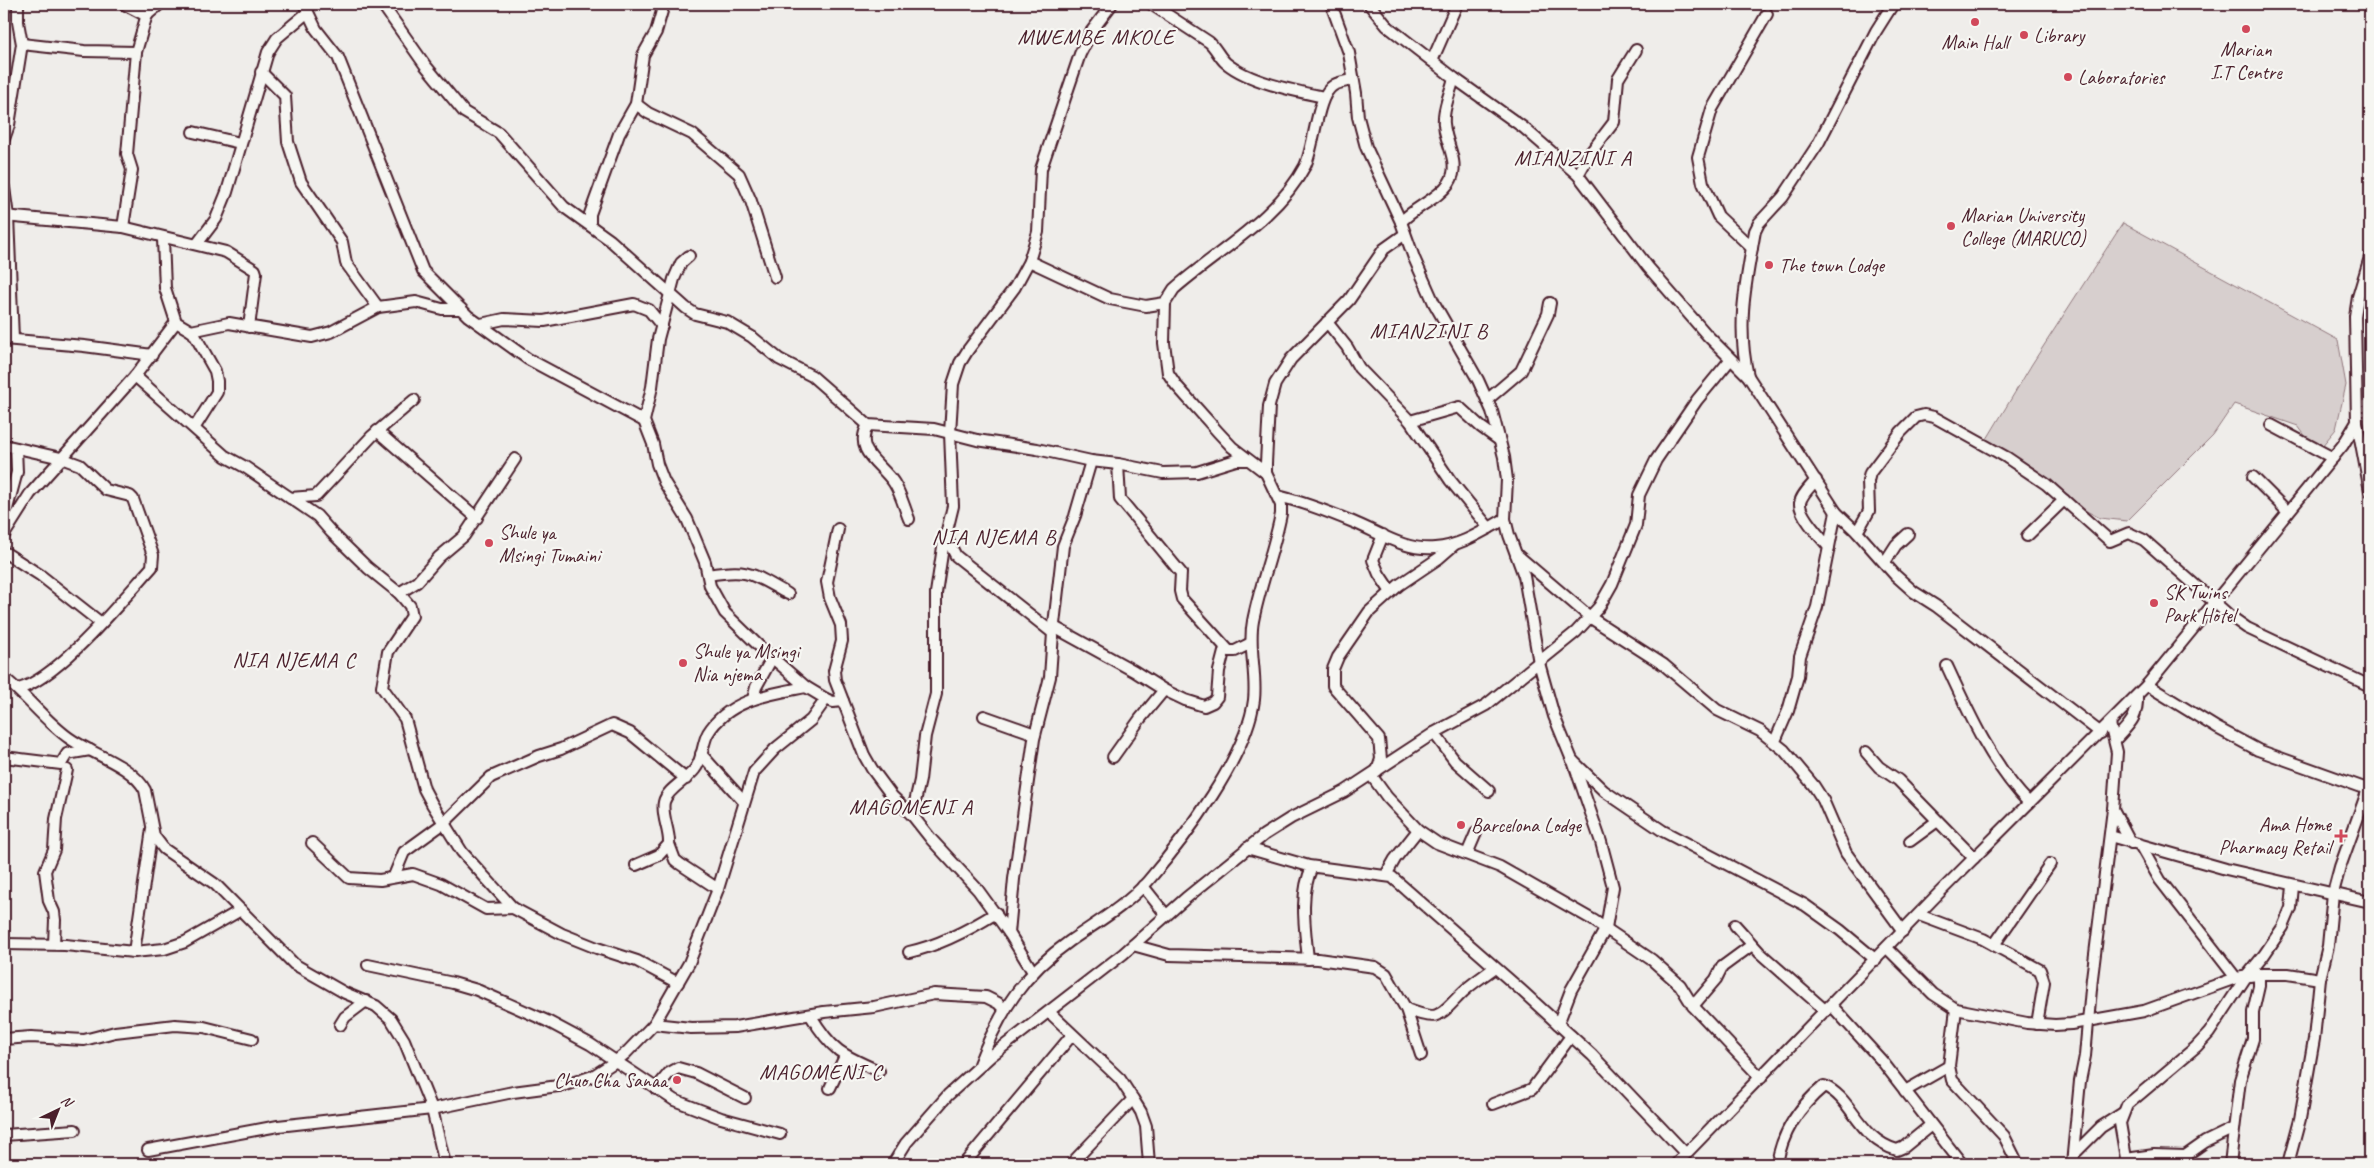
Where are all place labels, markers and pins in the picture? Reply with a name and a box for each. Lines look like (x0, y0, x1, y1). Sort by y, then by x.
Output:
marker: Main Hall (1969, 16, 1981, 28)
place label: Library (2034, 23, 2087, 48)
marker: Marian I.T Centre (2240, 23, 2252, 35)
marker: Library (2018, 29, 2030, 41)
place label: Main Hall (1942, 30, 2012, 55)
place label: Marian I.T Centre (2210, 37, 2283, 85)
place label: Laboratories (2078, 65, 2167, 90)
marker: Laboratories (2062, 71, 2074, 83)
place label: Marian University College (MARUCO) (1961, 203, 2087, 251)
marker: Marian University College (MARUCO) (1945, 220, 1957, 232)
place label: The town Lodge (1779, 253, 1886, 278)
marker: The town Lodge (1763, 259, 1775, 271)
place label: Shule ya Msingi Tumaini (499, 520, 602, 568)
marker: Shule ya Msingi Tumaini (483, 537, 495, 549)
place label: SK Twins Park Hotel (2164, 580, 2239, 628)
marker: SK Twins Park Hotel (2148, 597, 2160, 609)
place label: Shule ya Msingi Nia njema (693, 639, 801, 687)
marker: Shule ya Msingi Nia njema (677, 657, 689, 669)
place label: Ama Home Pharmacy Retail (2219, 812, 2335, 860)
place label: Barcelona Lodge (1471, 813, 1582, 838)
marker: Barcelona Lodge (1455, 819, 1467, 831)
marker: Ama Home Pharmacy Retail (2335, 830, 2347, 842)
place label: Chuo Cha Sanaa (554, 1068, 669, 1093)
marker: Chuo Cha Sanaa (671, 1074, 683, 1086)

